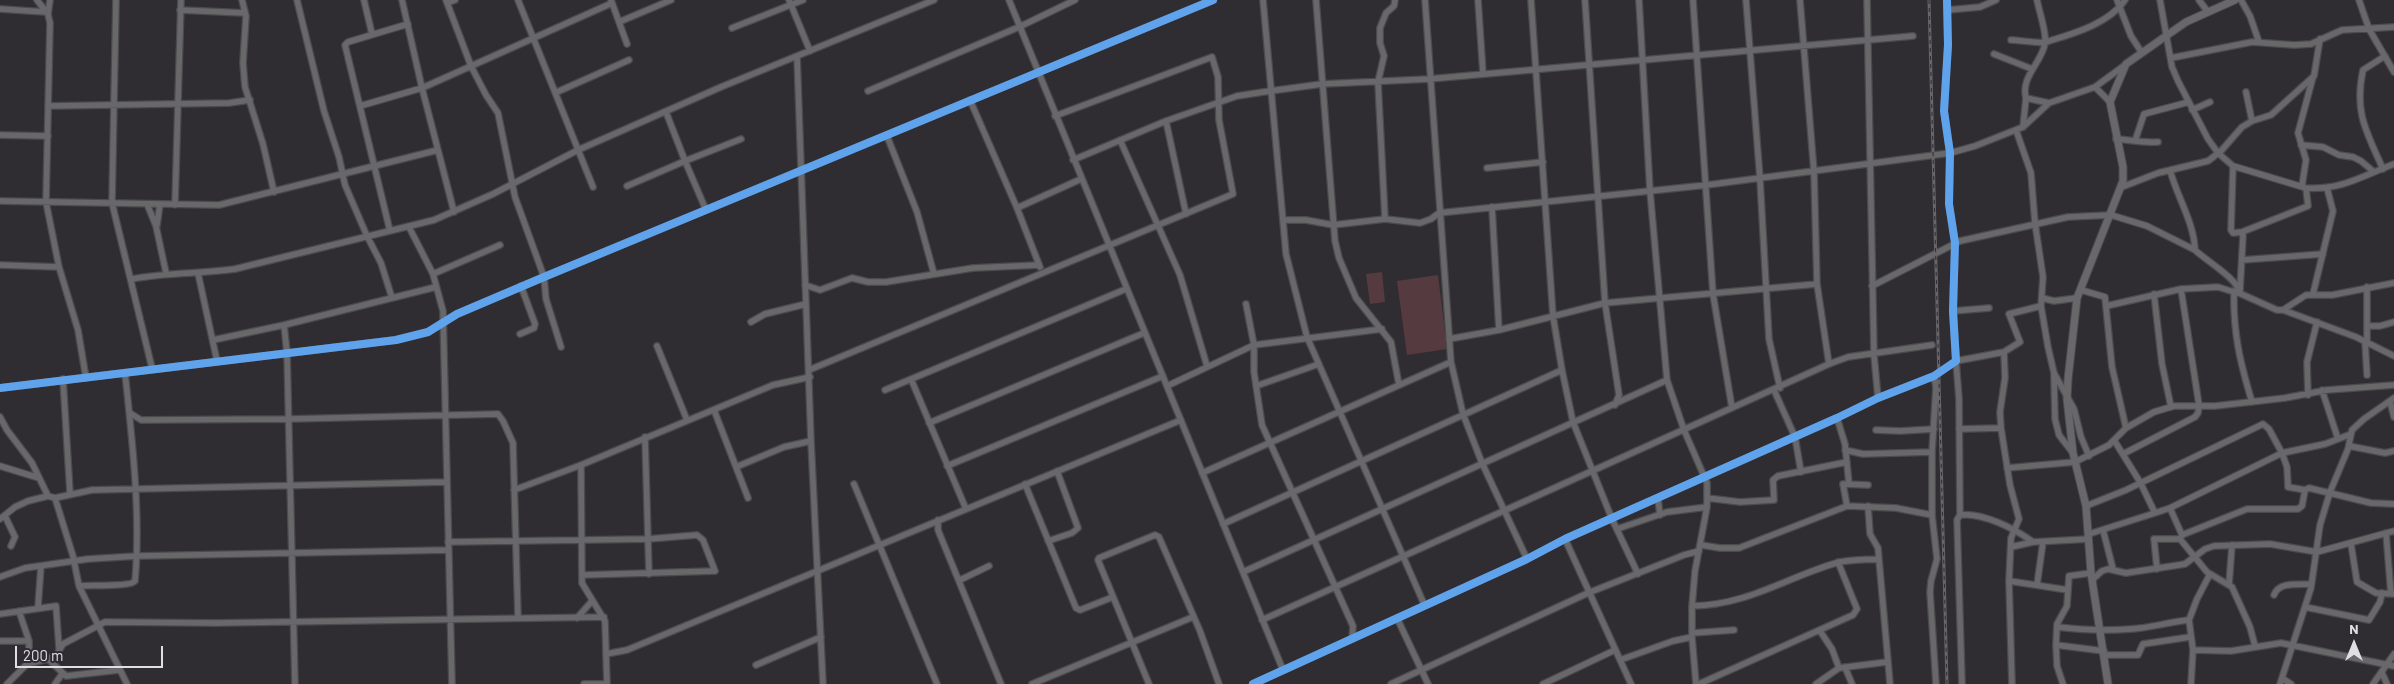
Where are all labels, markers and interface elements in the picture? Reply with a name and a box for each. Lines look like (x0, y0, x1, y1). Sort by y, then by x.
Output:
north arrow (2329, 619, 2379, 669)
text: N (2349, 620, 2359, 637)
scale bar (18, 636, 165, 668)
text: 200 m (23, 646, 63, 664)

